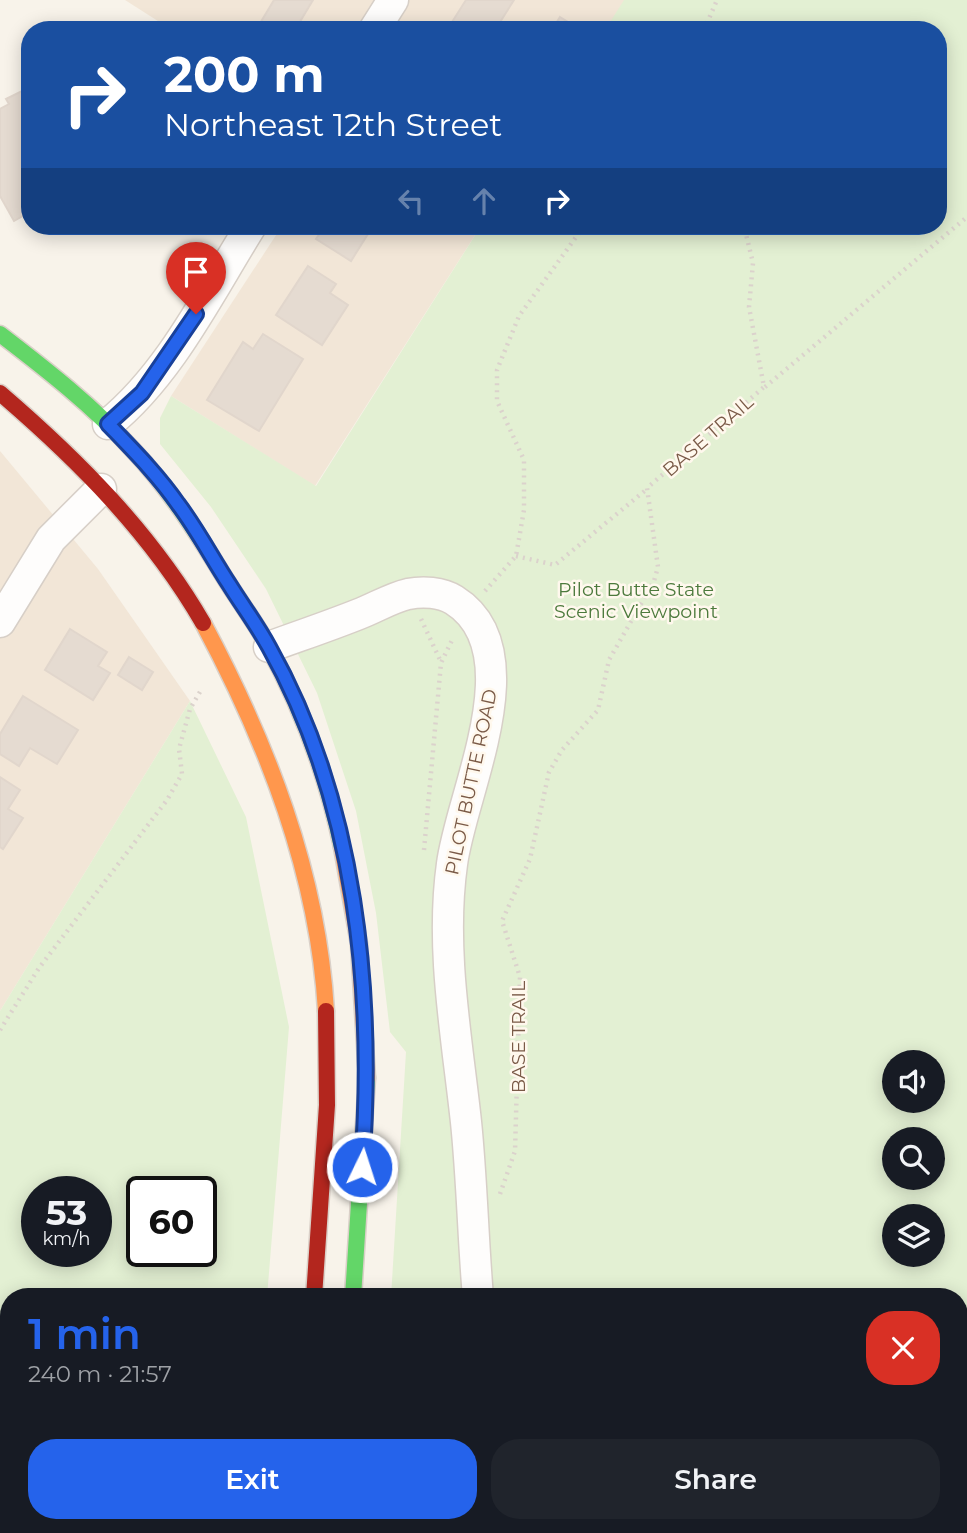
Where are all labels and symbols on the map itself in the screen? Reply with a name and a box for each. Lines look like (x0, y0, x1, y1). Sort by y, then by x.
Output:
pin (166, 242, 226, 314)
street label: BASE TRAIL (658, 390, 759, 482)
park label: Pilot Butte State Scenic Viewpoint (554, 578, 718, 623)
street label: PILOT BUTTE ROAD (440, 687, 502, 877)
street label: BASE TRAIL (507, 980, 530, 1093)
position arrow (325, 1130, 399, 1204)
speed limit sign: 60 (126, 1176, 217, 1267)

